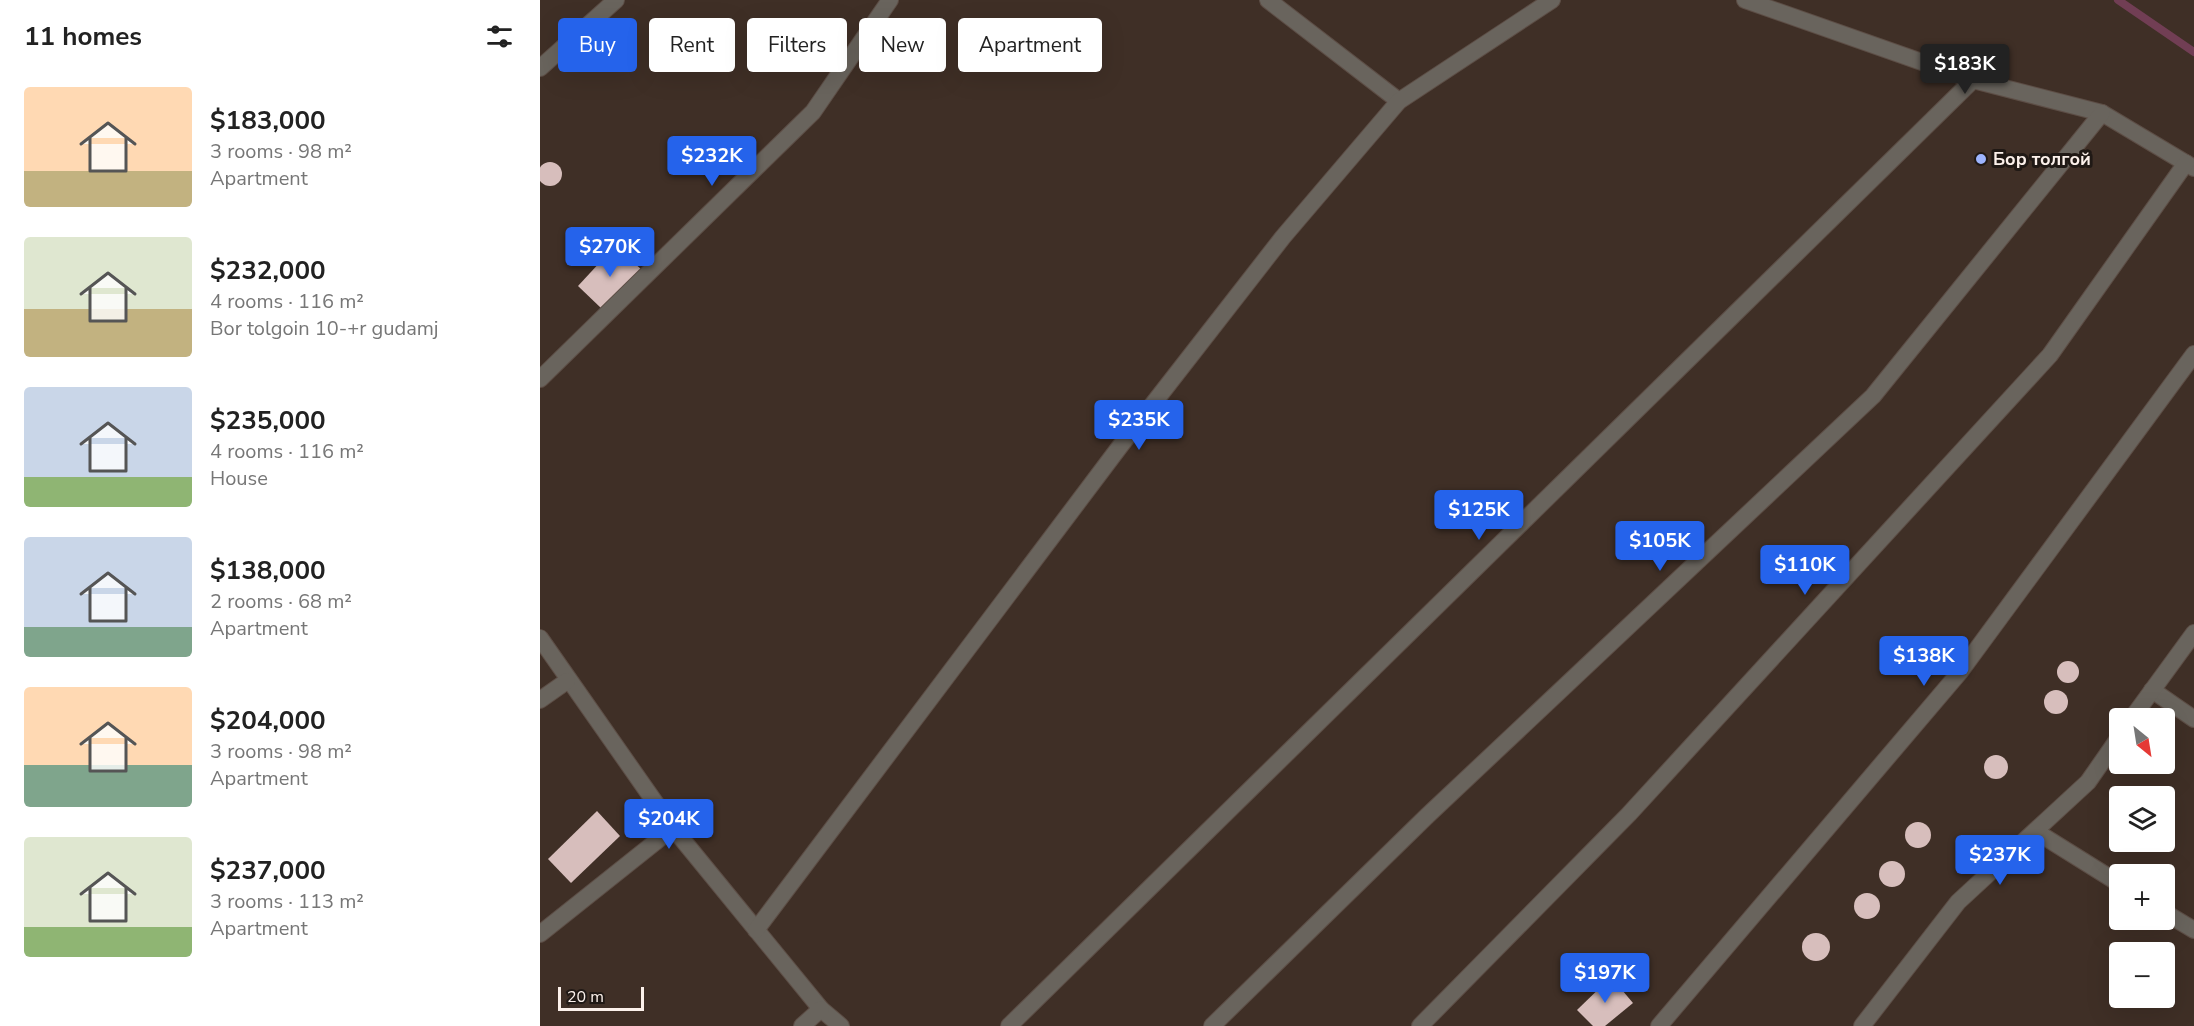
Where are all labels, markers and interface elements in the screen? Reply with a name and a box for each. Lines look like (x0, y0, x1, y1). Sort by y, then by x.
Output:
chip: Buy (558, 18, 637, 72)
chip: Rent (649, 18, 735, 72)
chip: Filters (747, 18, 847, 72)
chip: New (859, 18, 946, 72)
chip: Apartment (958, 18, 1102, 72)
text: 11 homes (24, 19, 142, 54)
icon: filters (483, 20, 516, 53)
pin: $183K (1923, 44, 2007, 95)
text: $183K (1934, 50, 1996, 77)
text: $183,000 (210, 103, 326, 138)
icon: home (72, 111, 144, 183)
pin: $232K (670, 136, 754, 187)
text: 3 rooms · 98 m² (210, 138, 352, 165)
text: $232K (681, 142, 743, 169)
place label: Бор толгой (1993, 147, 2091, 171)
marker: Бор толгой (1974, 152, 1988, 166)
text: Apartment (210, 165, 308, 192)
pin: $270K (568, 227, 652, 278)
text: $270K (579, 233, 641, 260)
text: $232,000 (210, 253, 326, 288)
icon: home (72, 261, 144, 333)
text: 4 rooms · 116 m² (210, 288, 364, 315)
text: Bor tolgoin 10-+r gudamj (210, 315, 439, 342)
pin: $235K (1097, 400, 1181, 451)
text: $235,000 (210, 403, 326, 438)
text: $235K (1108, 406, 1170, 433)
icon: home (72, 411, 144, 483)
text: 4 rooms · 116 m² (210, 438, 364, 465)
text: House (210, 465, 268, 492)
pin: $125K (1437, 490, 1521, 541)
text: $125K (1448, 496, 1510, 523)
pin: $105K (1618, 521, 1702, 572)
text: $105K (1629, 527, 1691, 554)
pin: $110K (1763, 545, 1847, 596)
text: $110K (1774, 551, 1836, 578)
text: $138,000 (210, 553, 326, 588)
icon: home (72, 561, 144, 633)
text: 2 rooms · 68 m² (210, 588, 352, 615)
text: Apartment (210, 615, 308, 642)
pin: $138K (1882, 636, 1966, 687)
text: $138K (1893, 642, 1955, 669)
text: $204,000 (210, 703, 326, 738)
north arrow (2109, 708, 2175, 774)
map controls (2109, 708, 2175, 1008)
icon: home (72, 711, 144, 783)
text: 3 rooms · 98 m² (210, 738, 352, 765)
text: Apartment (210, 765, 308, 792)
button: layers (2109, 786, 2175, 852)
pin: $204K (627, 799, 711, 850)
text: $204K (638, 805, 700, 832)
pin: $237K (1958, 835, 2042, 886)
text: $237K (1969, 841, 2031, 868)
text: $237,000 (210, 853, 326, 888)
icon: home (72, 861, 144, 933)
button: + (2109, 864, 2175, 930)
text: 3 rooms · 113 m² (210, 888, 364, 915)
text: Apartment (210, 915, 308, 942)
button: − (2109, 942, 2175, 1008)
pin: $197K (1563, 953, 1647, 1004)
text: $197K (1574, 959, 1636, 986)
scale bar (558, 984, 644, 1012)
text: 20 m (567, 986, 604, 1008)

